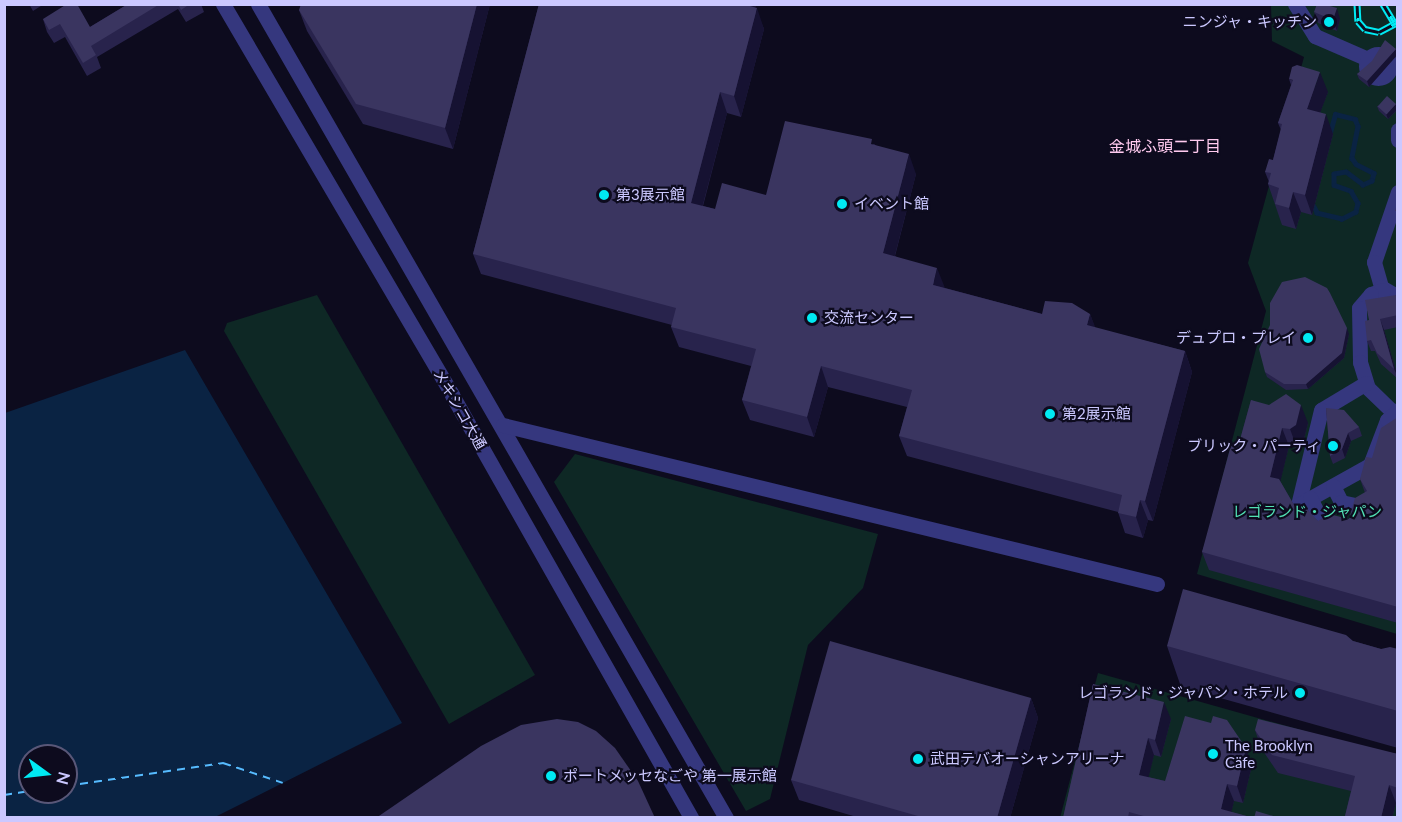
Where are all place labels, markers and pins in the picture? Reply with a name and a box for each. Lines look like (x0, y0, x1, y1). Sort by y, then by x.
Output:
place label: ニンジャ・キッチン (1182, 13, 1317, 31)
marker: ニンジャ・キッチン (1322, 15, 1336, 29)
place label: 第3展示館 (616, 186, 685, 204)
marker: 第3展示館 (597, 188, 611, 202)
place label: イベント館 (854, 195, 929, 213)
marker: イベント館 (835, 197, 849, 211)
place label: 交流センター (824, 309, 914, 327)
marker: 交流センター (805, 311, 819, 325)
place label: デュプロ・プレイ (1176, 329, 1296, 347)
marker: デュプロ・プレイ (1301, 331, 1315, 345)
place label: 第2展示館 (1062, 405, 1131, 423)
marker: 第2展示館 (1043, 407, 1057, 421)
place label: ブリック・パーティ (1186, 437, 1321, 455)
marker: ブリック・パーティ (1326, 439, 1340, 453)
place label: レゴランド・ジャパン・ホテル (1078, 684, 1288, 702)
marker: レゴランド・ジャパン・ホテル (1293, 686, 1307, 700)
place label: The Brooklyn Cäfe (1225, 736, 1313, 771)
marker: The Brooklyn Cäfe (1206, 747, 1220, 761)
place label: 武田テバオーシャンアリーナ (930, 750, 1125, 768)
marker: 武田テバオーシャンアリーナ (911, 752, 925, 766)
place label: ポートメッセなごや 第一展示館 (563, 767, 777, 785)
marker: ポートメッセなごや 第一展示館 (544, 769, 558, 783)

